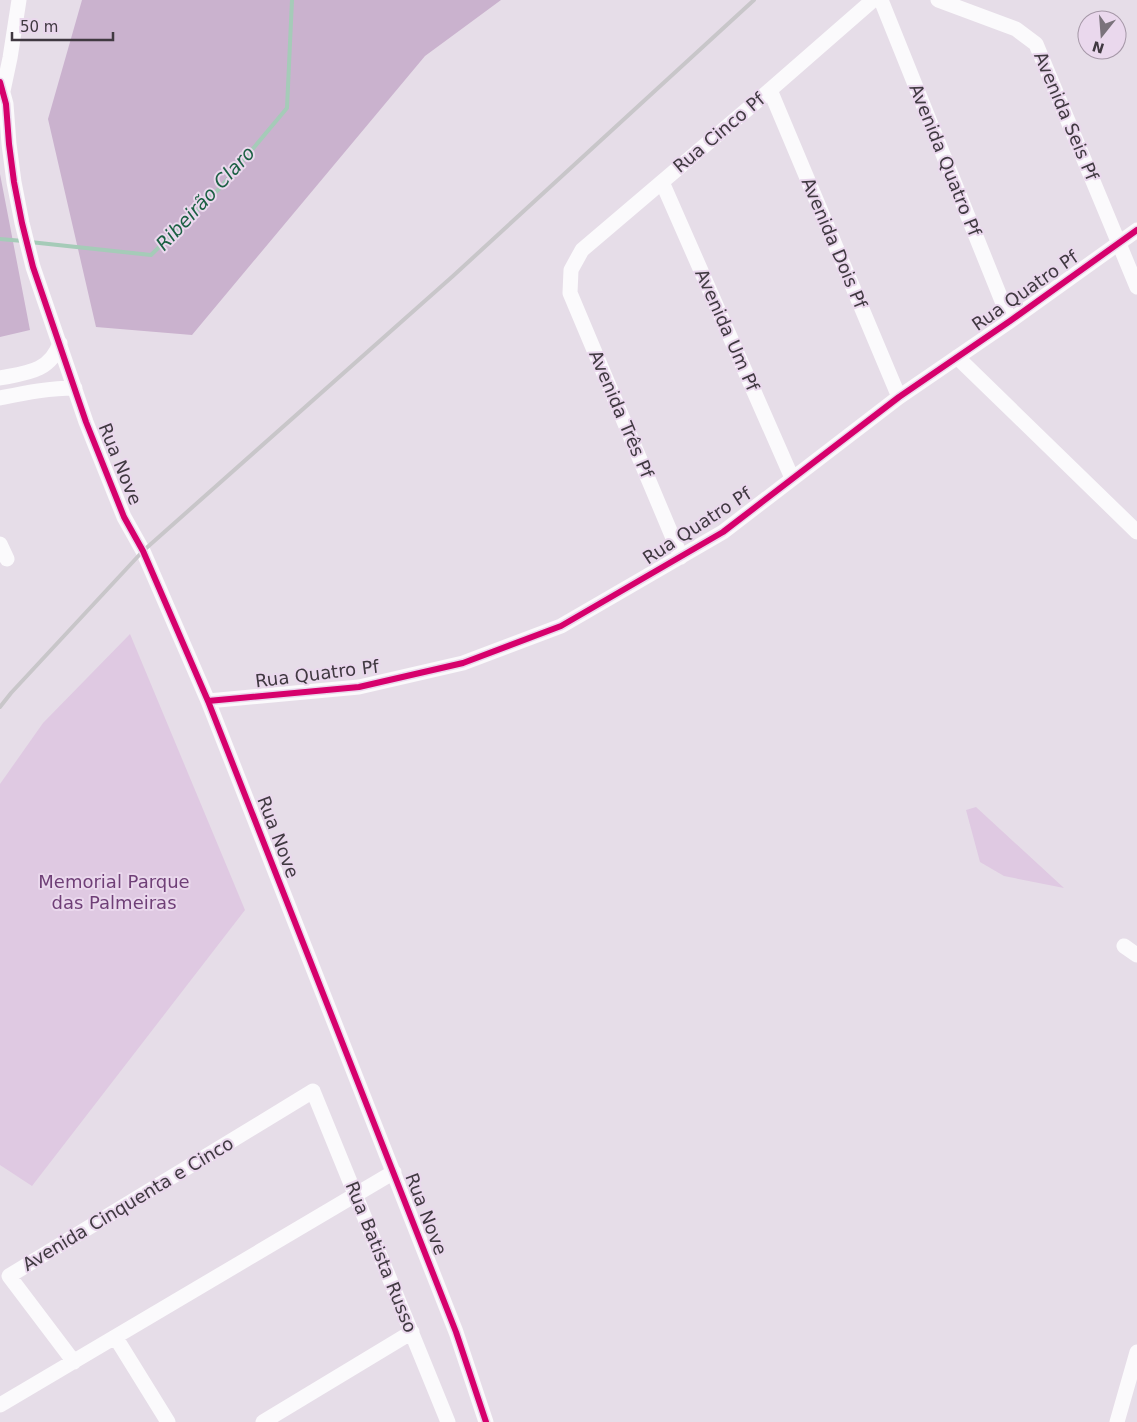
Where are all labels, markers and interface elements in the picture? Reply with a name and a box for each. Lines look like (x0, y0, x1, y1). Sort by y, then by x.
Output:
scale bar (12, 10, 114, 42)
north arrow (1077, 10, 1127, 60)
text: 50 m (20, 18, 58, 36)
text: N (1090, 38, 1106, 57)
street label: Avenida Seis Pf (1030, 48, 1103, 184)
street label: Avenida Quatro Pf (905, 81, 986, 240)
street label: Rua Cinco Pf (669, 88, 769, 177)
water label: Ribeirão Claro (151, 141, 259, 255)
street label: Avenida Dois Pf (797, 174, 872, 312)
street label: Rua Quatro Pf (968, 246, 1082, 335)
street label: Avenida Um Pf (691, 266, 764, 395)
street label: Avenida Três Pf (585, 347, 658, 481)
street label: Rua Nove (95, 420, 146, 508)
street label: Rua Quatro Pf (639, 483, 755, 568)
street label: Rua Quatro Pf (254, 655, 381, 692)
street label: Rua Nove (253, 793, 304, 881)
park label: Memorial Parque das Palmeiras (38, 871, 190, 913)
street label: Avenida Cinquenta e Cinco (18, 1132, 237, 1275)
street label: Rua Nove (401, 1170, 452, 1258)
street label: Rua Batista Russo (342, 1178, 421, 1336)

